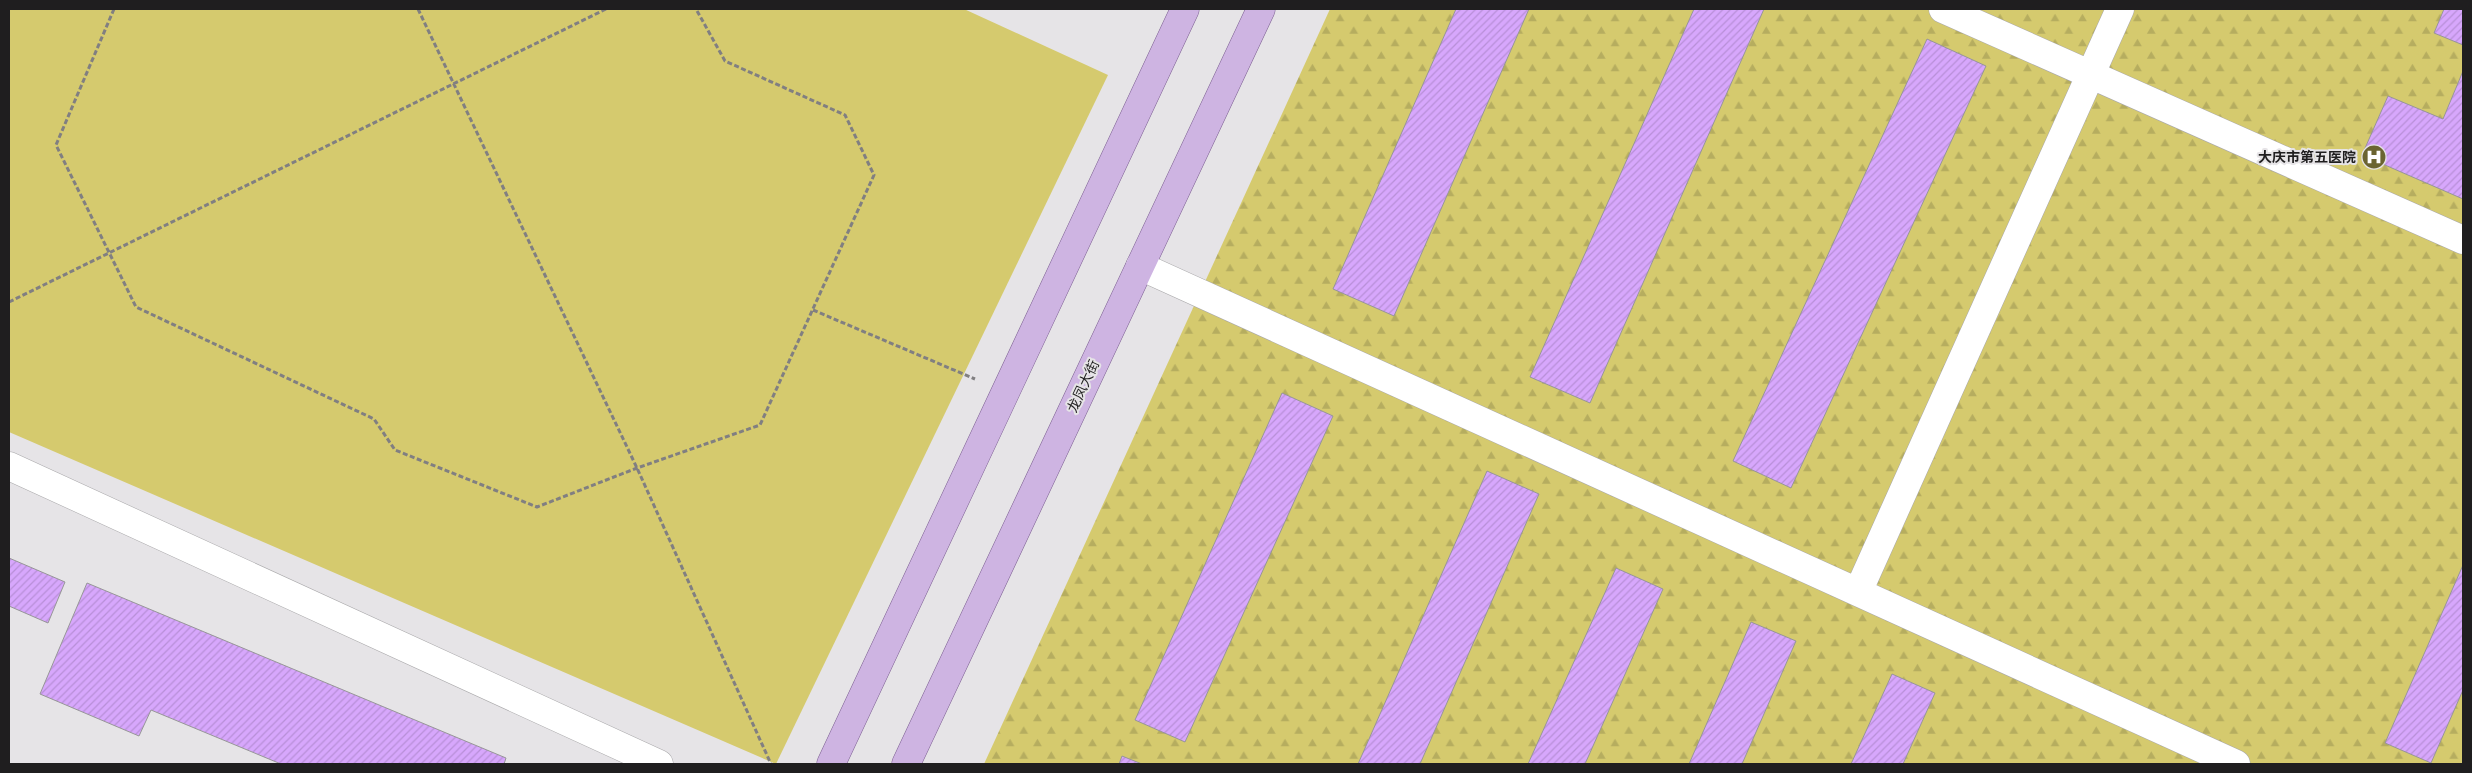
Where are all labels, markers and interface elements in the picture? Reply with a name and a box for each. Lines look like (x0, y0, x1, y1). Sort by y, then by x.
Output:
hospital icon: 大庆市第五医院 (2361, 144, 2387, 170)
place label: 大庆市第五医院 (2258, 149, 2356, 165)
street label: 龙凤大街 (1064, 357, 1102, 415)

